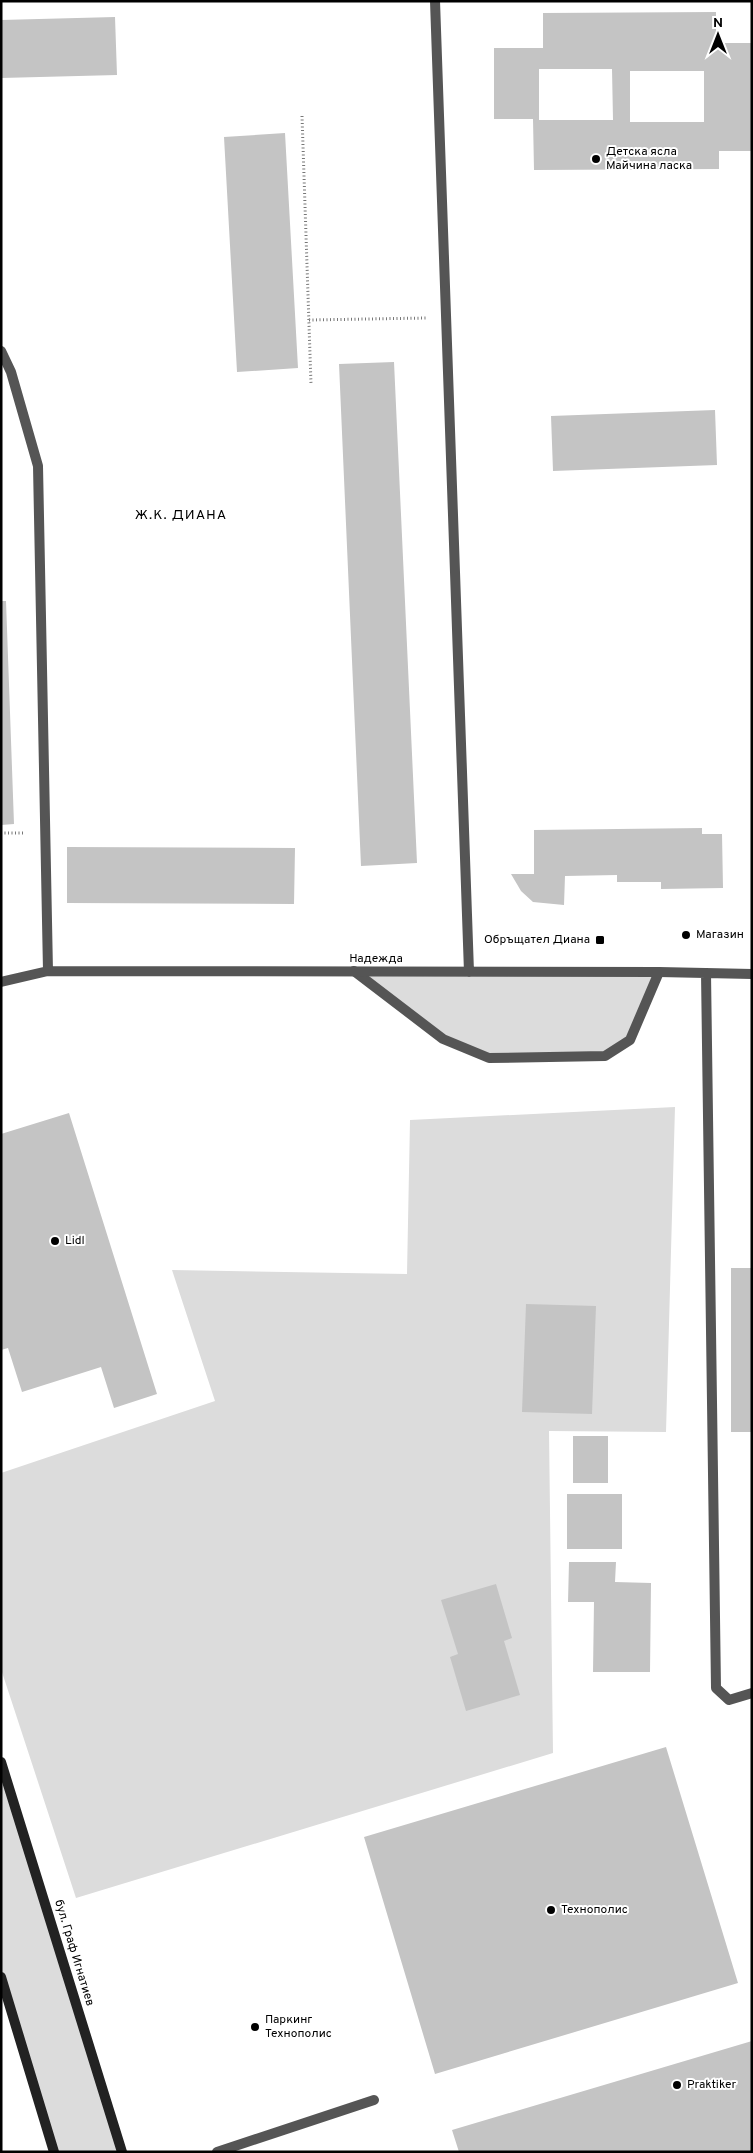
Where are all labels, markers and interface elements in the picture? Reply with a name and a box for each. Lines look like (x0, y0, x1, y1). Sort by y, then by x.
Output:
north arrow (693, 10, 743, 60)
text: N (713, 15, 723, 32)
place label: Детска ясла Майчина ласка (606, 144, 692, 174)
marker: Детска ясла Майчина ласка (590, 153, 602, 165)
district label: Ж.К. ДИАНА (135, 507, 227, 524)
place label: Магазин (696, 927, 744, 943)
marker: Магазин (680, 929, 692, 941)
place label: Обръщател Диана (484, 932, 590, 948)
marker: Обръщател Диана (594, 934, 606, 946)
street label: Надежда (349, 951, 403, 967)
place label: Lidl (65, 1233, 85, 1249)
marker: Lidl (49, 1235, 61, 1247)
street label: бул. Граф Игнатиев (50, 1898, 98, 2008)
place label: Технополис (561, 1902, 628, 1918)
marker: Технополис (545, 1904, 557, 1916)
place label: Паркинг Технополис (265, 2012, 332, 2042)
marker: Паркинг Технополис (249, 2021, 261, 2033)
place label: Praktiker (687, 2077, 736, 2093)
marker: Praktiker (671, 2079, 683, 2091)

